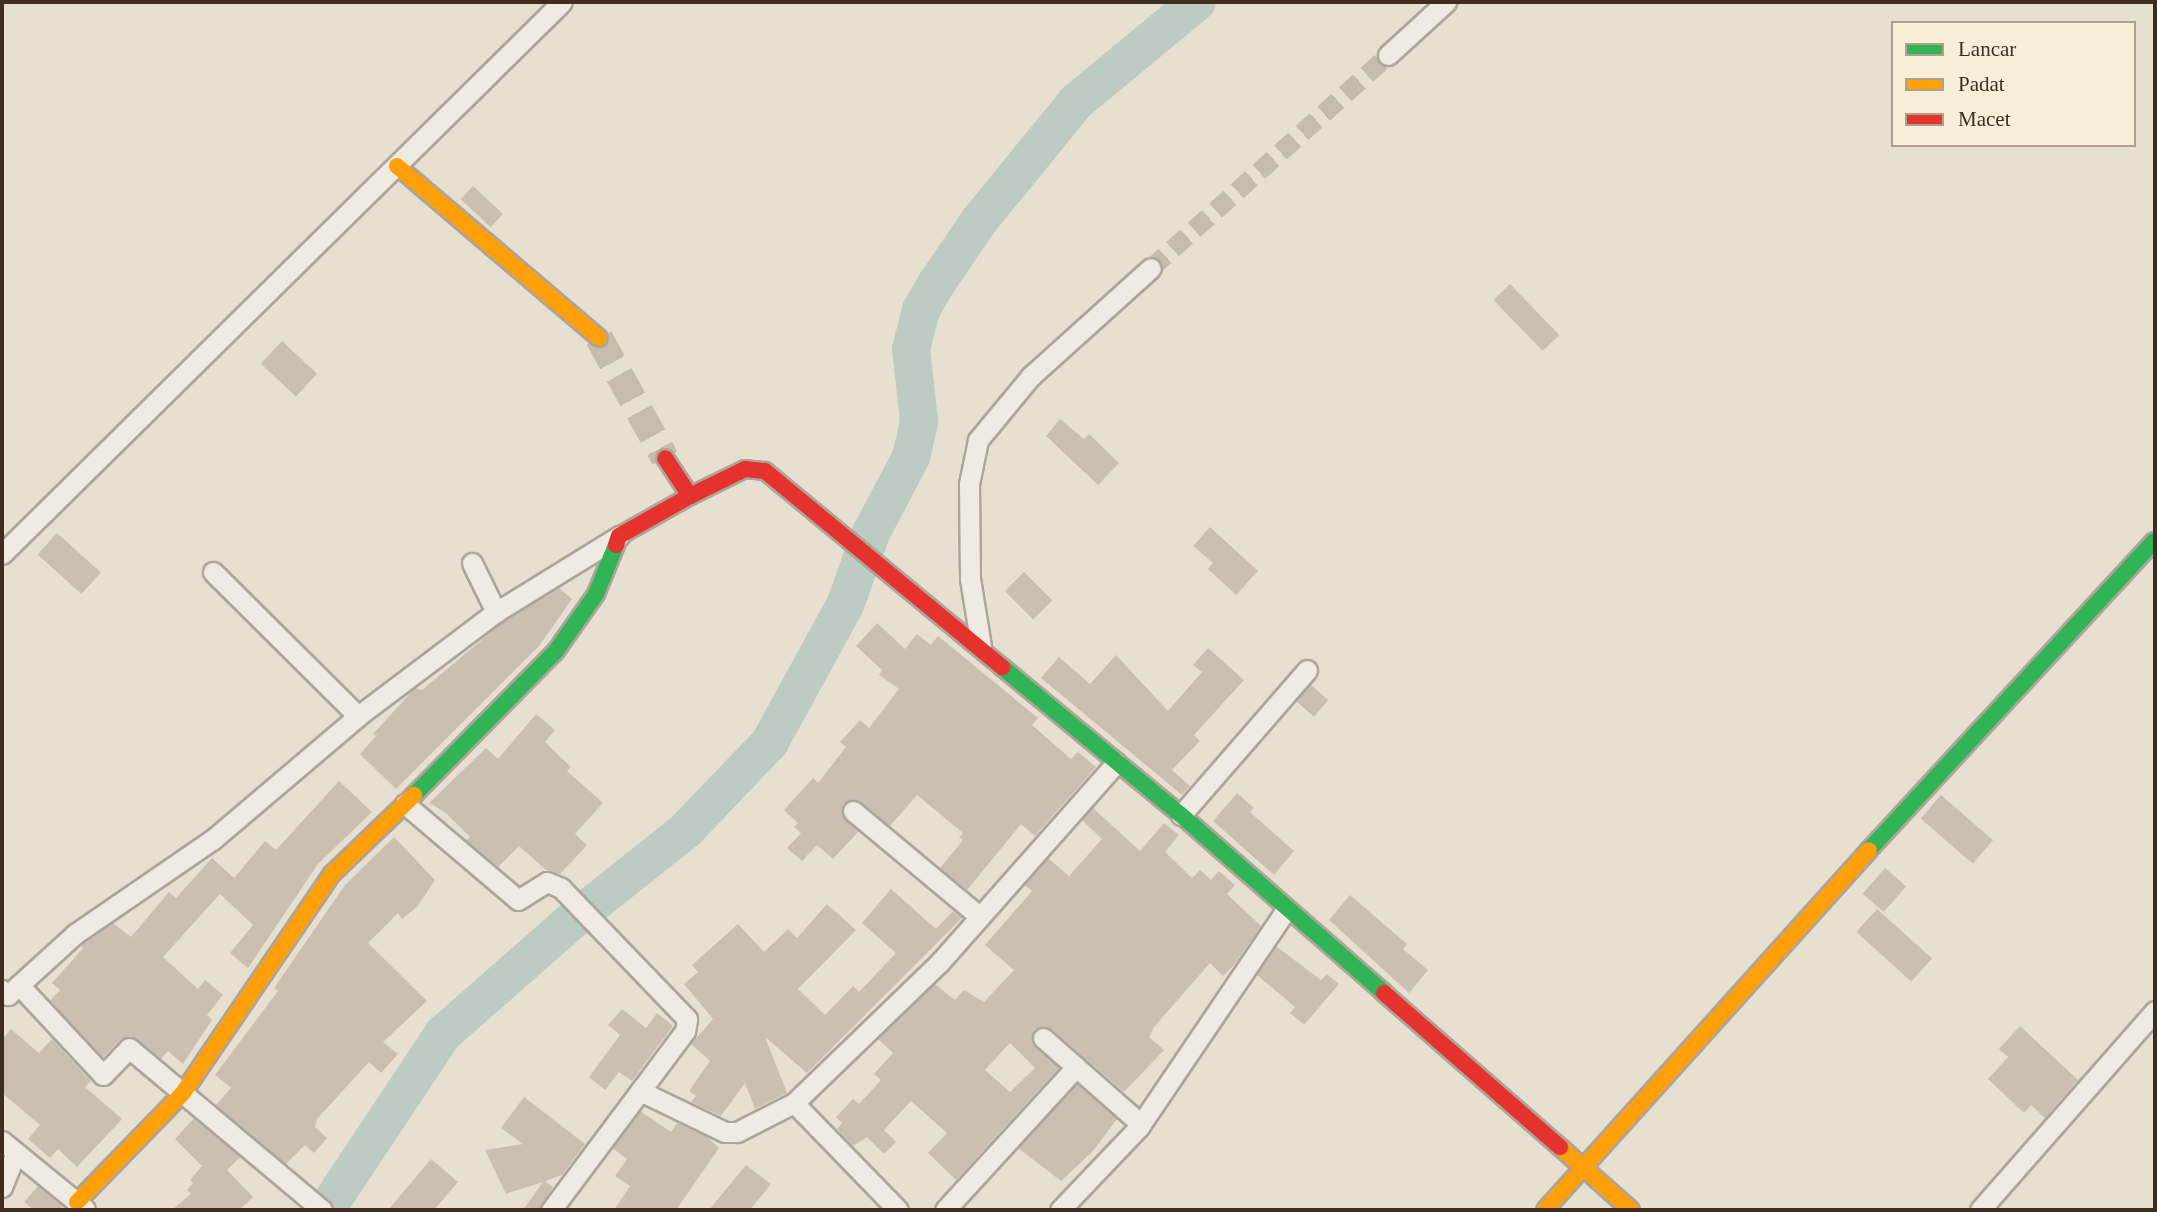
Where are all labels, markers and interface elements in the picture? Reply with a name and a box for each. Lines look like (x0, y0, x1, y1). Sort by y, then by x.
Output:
legend (1891, 21, 2136, 147)
text: Lancar (1958, 37, 2016, 61)
text: Padat (1958, 72, 2005, 96)
text: Macet (1958, 107, 2010, 131)

